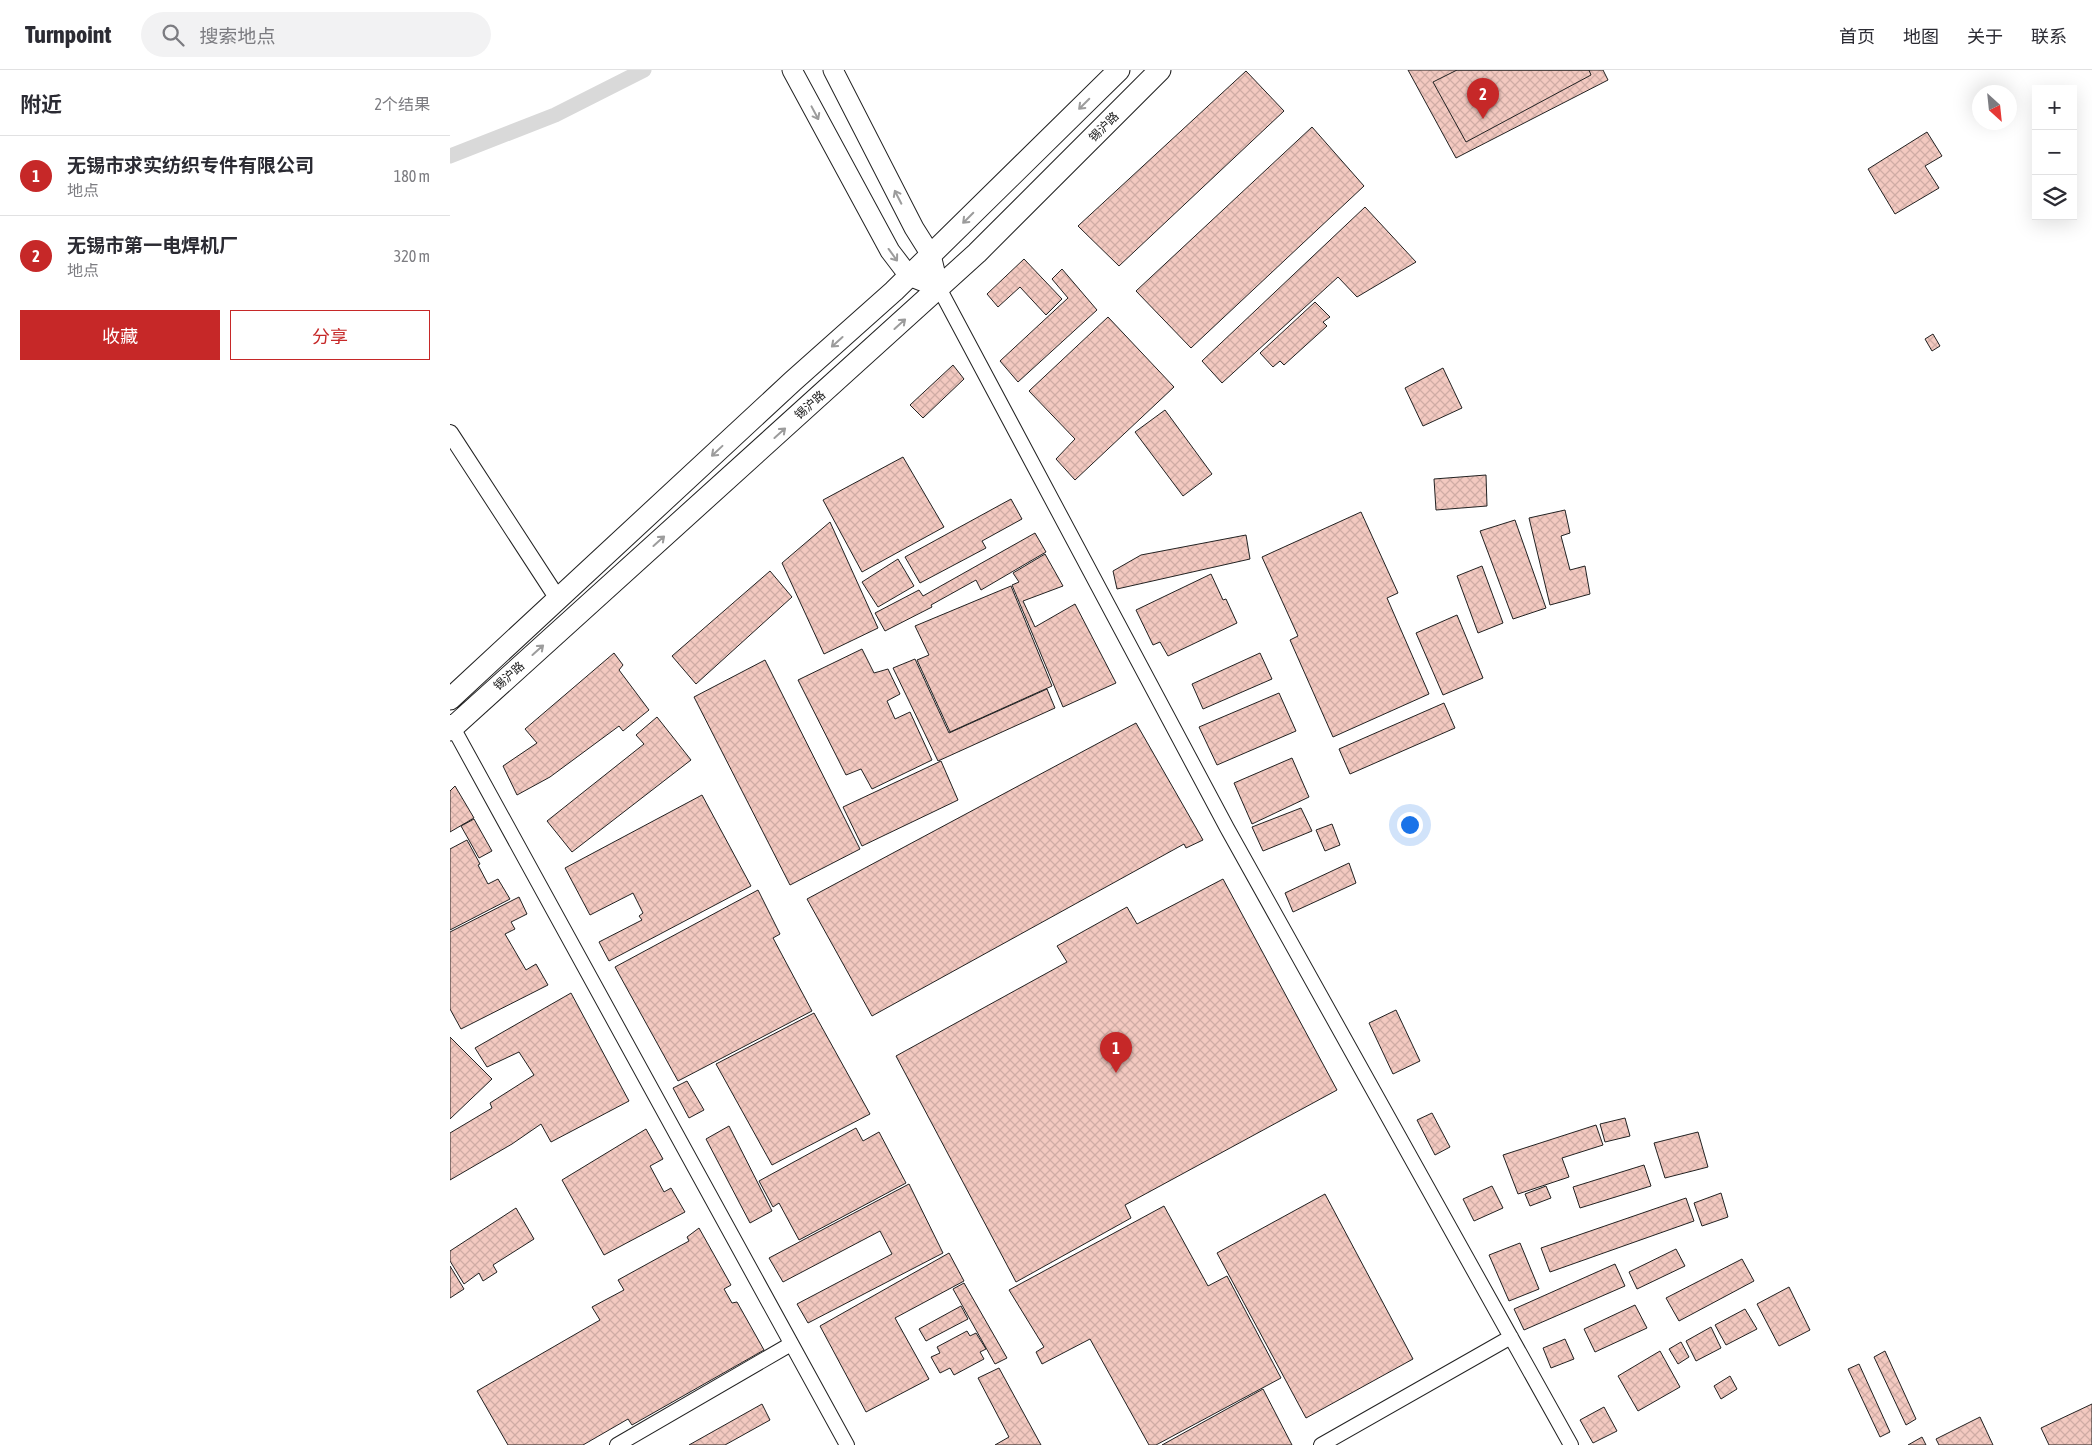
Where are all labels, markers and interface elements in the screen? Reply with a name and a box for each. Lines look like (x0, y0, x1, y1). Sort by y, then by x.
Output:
search box (141, 12, 491, 57)
text: Turnpoint (25, 21, 111, 48)
icon: search (159, 21, 187, 49)
text: 搜索地点 (199, 25, 275, 47)
text: 首页 (1839, 26, 1875, 47)
text: 地图 (1903, 26, 1939, 47)
text: 关于 (1967, 26, 2003, 47)
text: 联系 (2031, 26, 2067, 47)
pin: 2 (1467, 78, 1499, 119)
north arrow (1972, 85, 2017, 130)
map controls (2032, 85, 2077, 220)
button: + (2032, 85, 2077, 130)
text: 附近 (20, 92, 62, 116)
text: 2个结果 (374, 95, 430, 113)
one-way arrow (1078, 98, 1090, 110)
one-way arrow (811, 105, 820, 120)
street label: 锡沪路 (1086, 109, 1122, 145)
button: − (2032, 130, 2077, 175)
text: 无锡市求实纺织专件有限公司 (67, 154, 314, 176)
text: 1 (32, 167, 40, 185)
text: 180 m (394, 167, 430, 185)
button: layers (2032, 175, 2077, 220)
text: 地点 (67, 181, 99, 199)
one-way arrow (893, 189, 903, 204)
one-way arrow (963, 212, 975, 224)
text: 无锡市第一电焊机厂 (67, 234, 238, 256)
text: 2 (32, 247, 40, 265)
text: 320 m (394, 247, 430, 265)
one-way arrow (888, 248, 898, 262)
text: 地点 (67, 261, 99, 279)
button: 收藏 (20, 310, 220, 360)
button: 分享 (230, 310, 430, 360)
one-way arrow (894, 318, 907, 330)
one-way arrow (831, 336, 844, 347)
street label: 锡沪路 (792, 388, 828, 422)
one-way arrow (773, 427, 786, 439)
one-way arrow (711, 445, 724, 457)
one-way arrow (652, 536, 665, 547)
one-way arrow (532, 644, 545, 656)
street label: 锡沪路 (491, 659, 527, 693)
your location (1397, 812, 1423, 838)
pin: 1 (1100, 1032, 1132, 1073)

